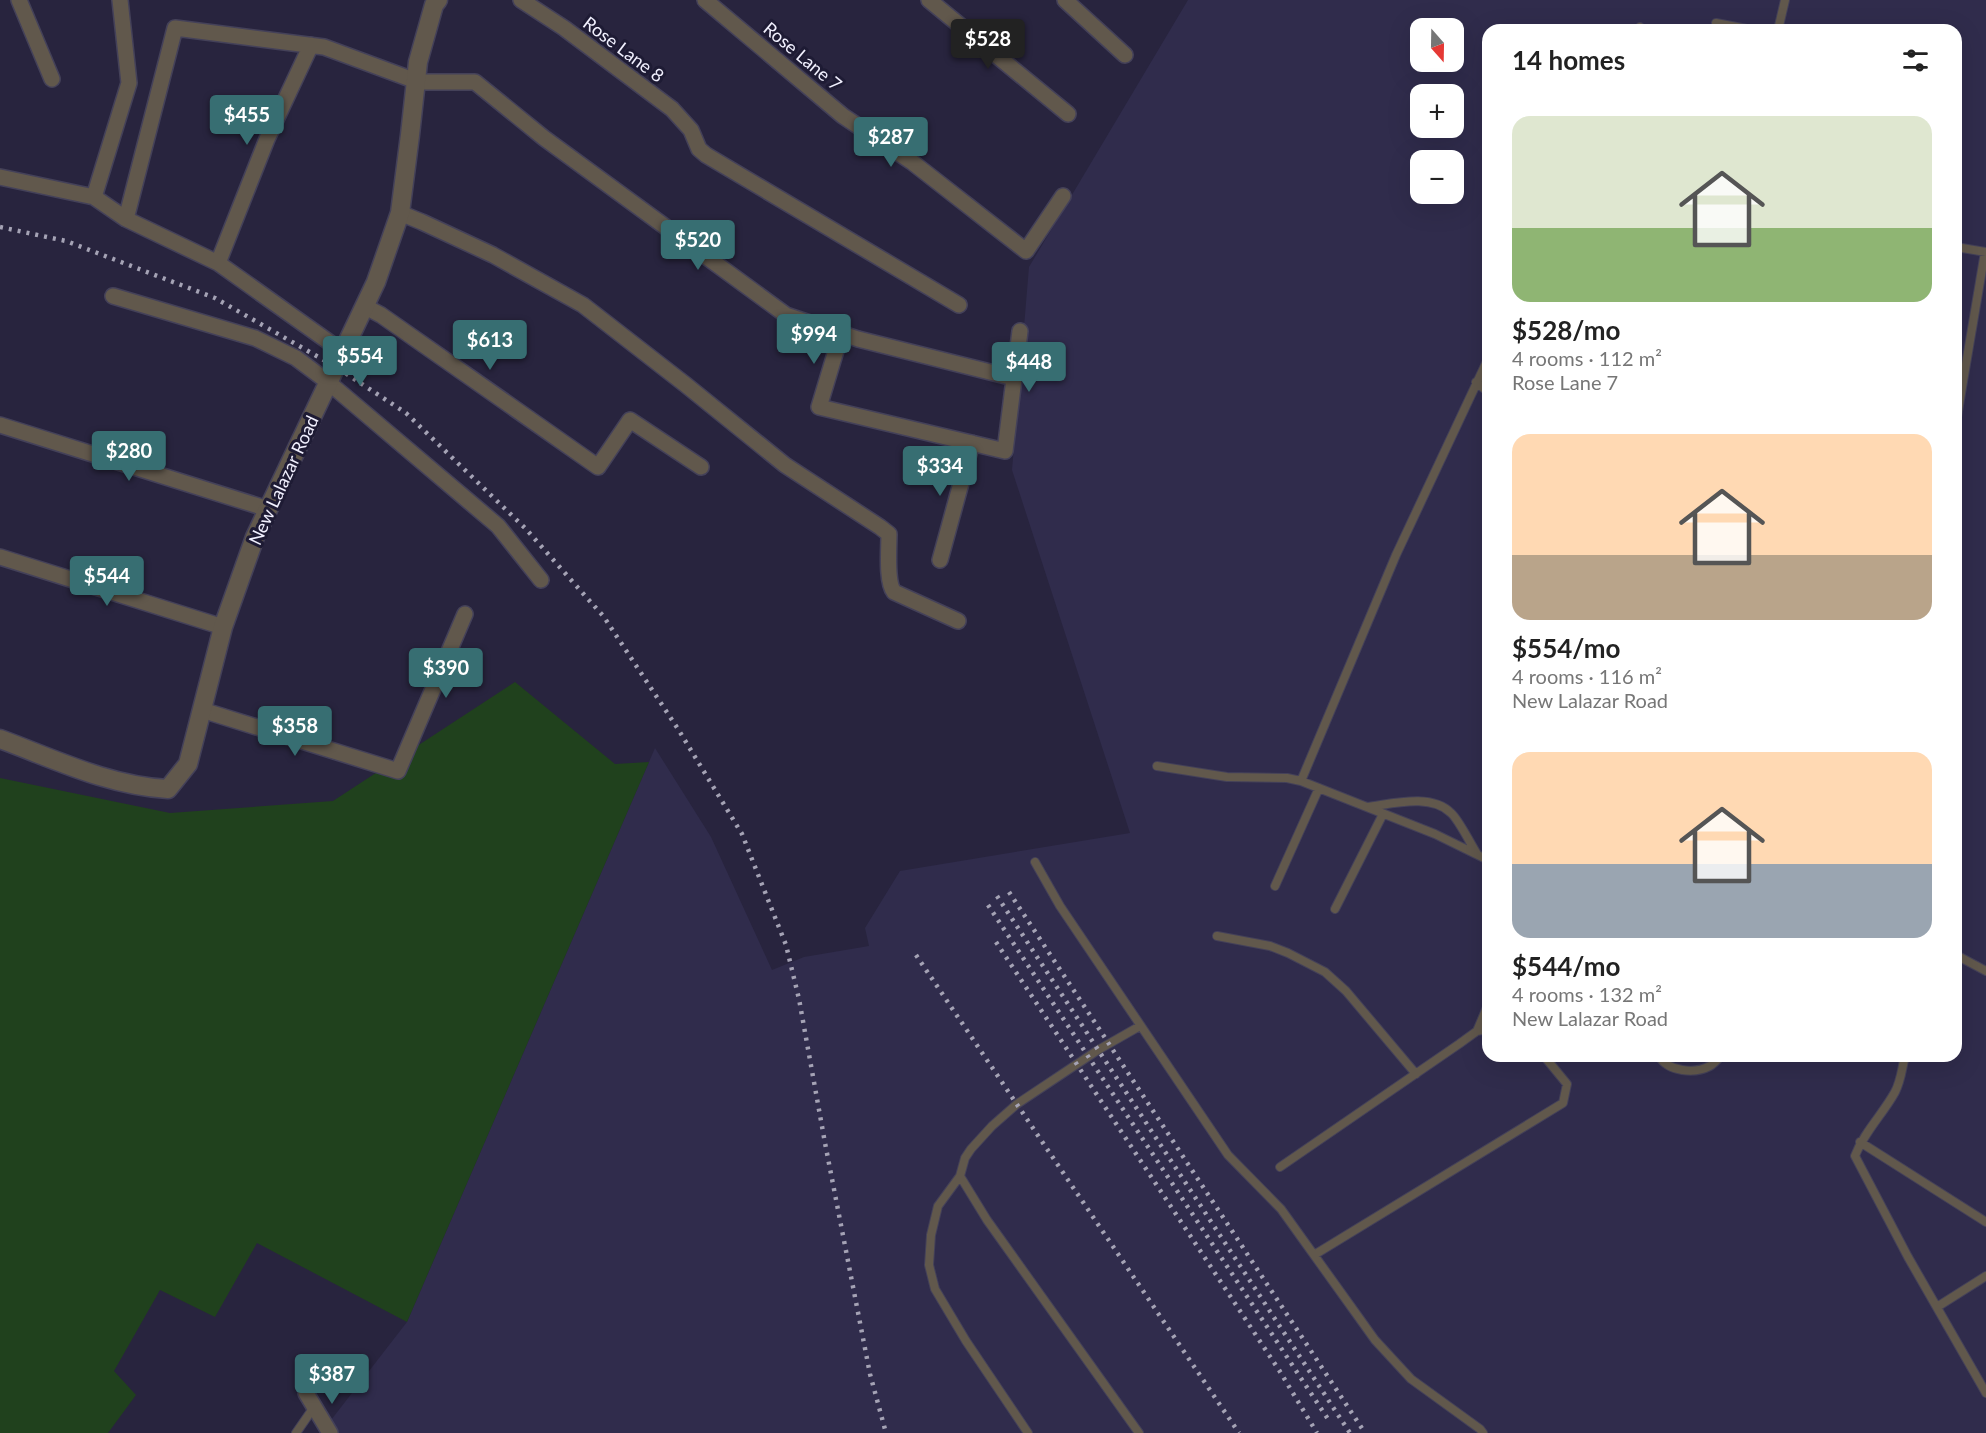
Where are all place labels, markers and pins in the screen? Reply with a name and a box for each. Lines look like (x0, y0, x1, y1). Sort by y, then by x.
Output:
pin: $528 (952, 19, 1024, 70)
pin: $455 (211, 95, 283, 146)
pin: $287 (855, 117, 927, 168)
pin: $520 (662, 220, 734, 271)
pin: $994 (778, 314, 850, 365)
pin: $613 (454, 320, 526, 371)
pin: $554 (324, 336, 396, 387)
pin: $448 (993, 342, 1065, 393)
pin: $280 (93, 431, 165, 482)
pin: $334 (904, 446, 976, 497)
pin: $544 (71, 556, 143, 607)
pin: $390 (410, 648, 482, 699)
pin: $358 (259, 706, 331, 757)
pin: $387 (296, 1354, 368, 1405)

